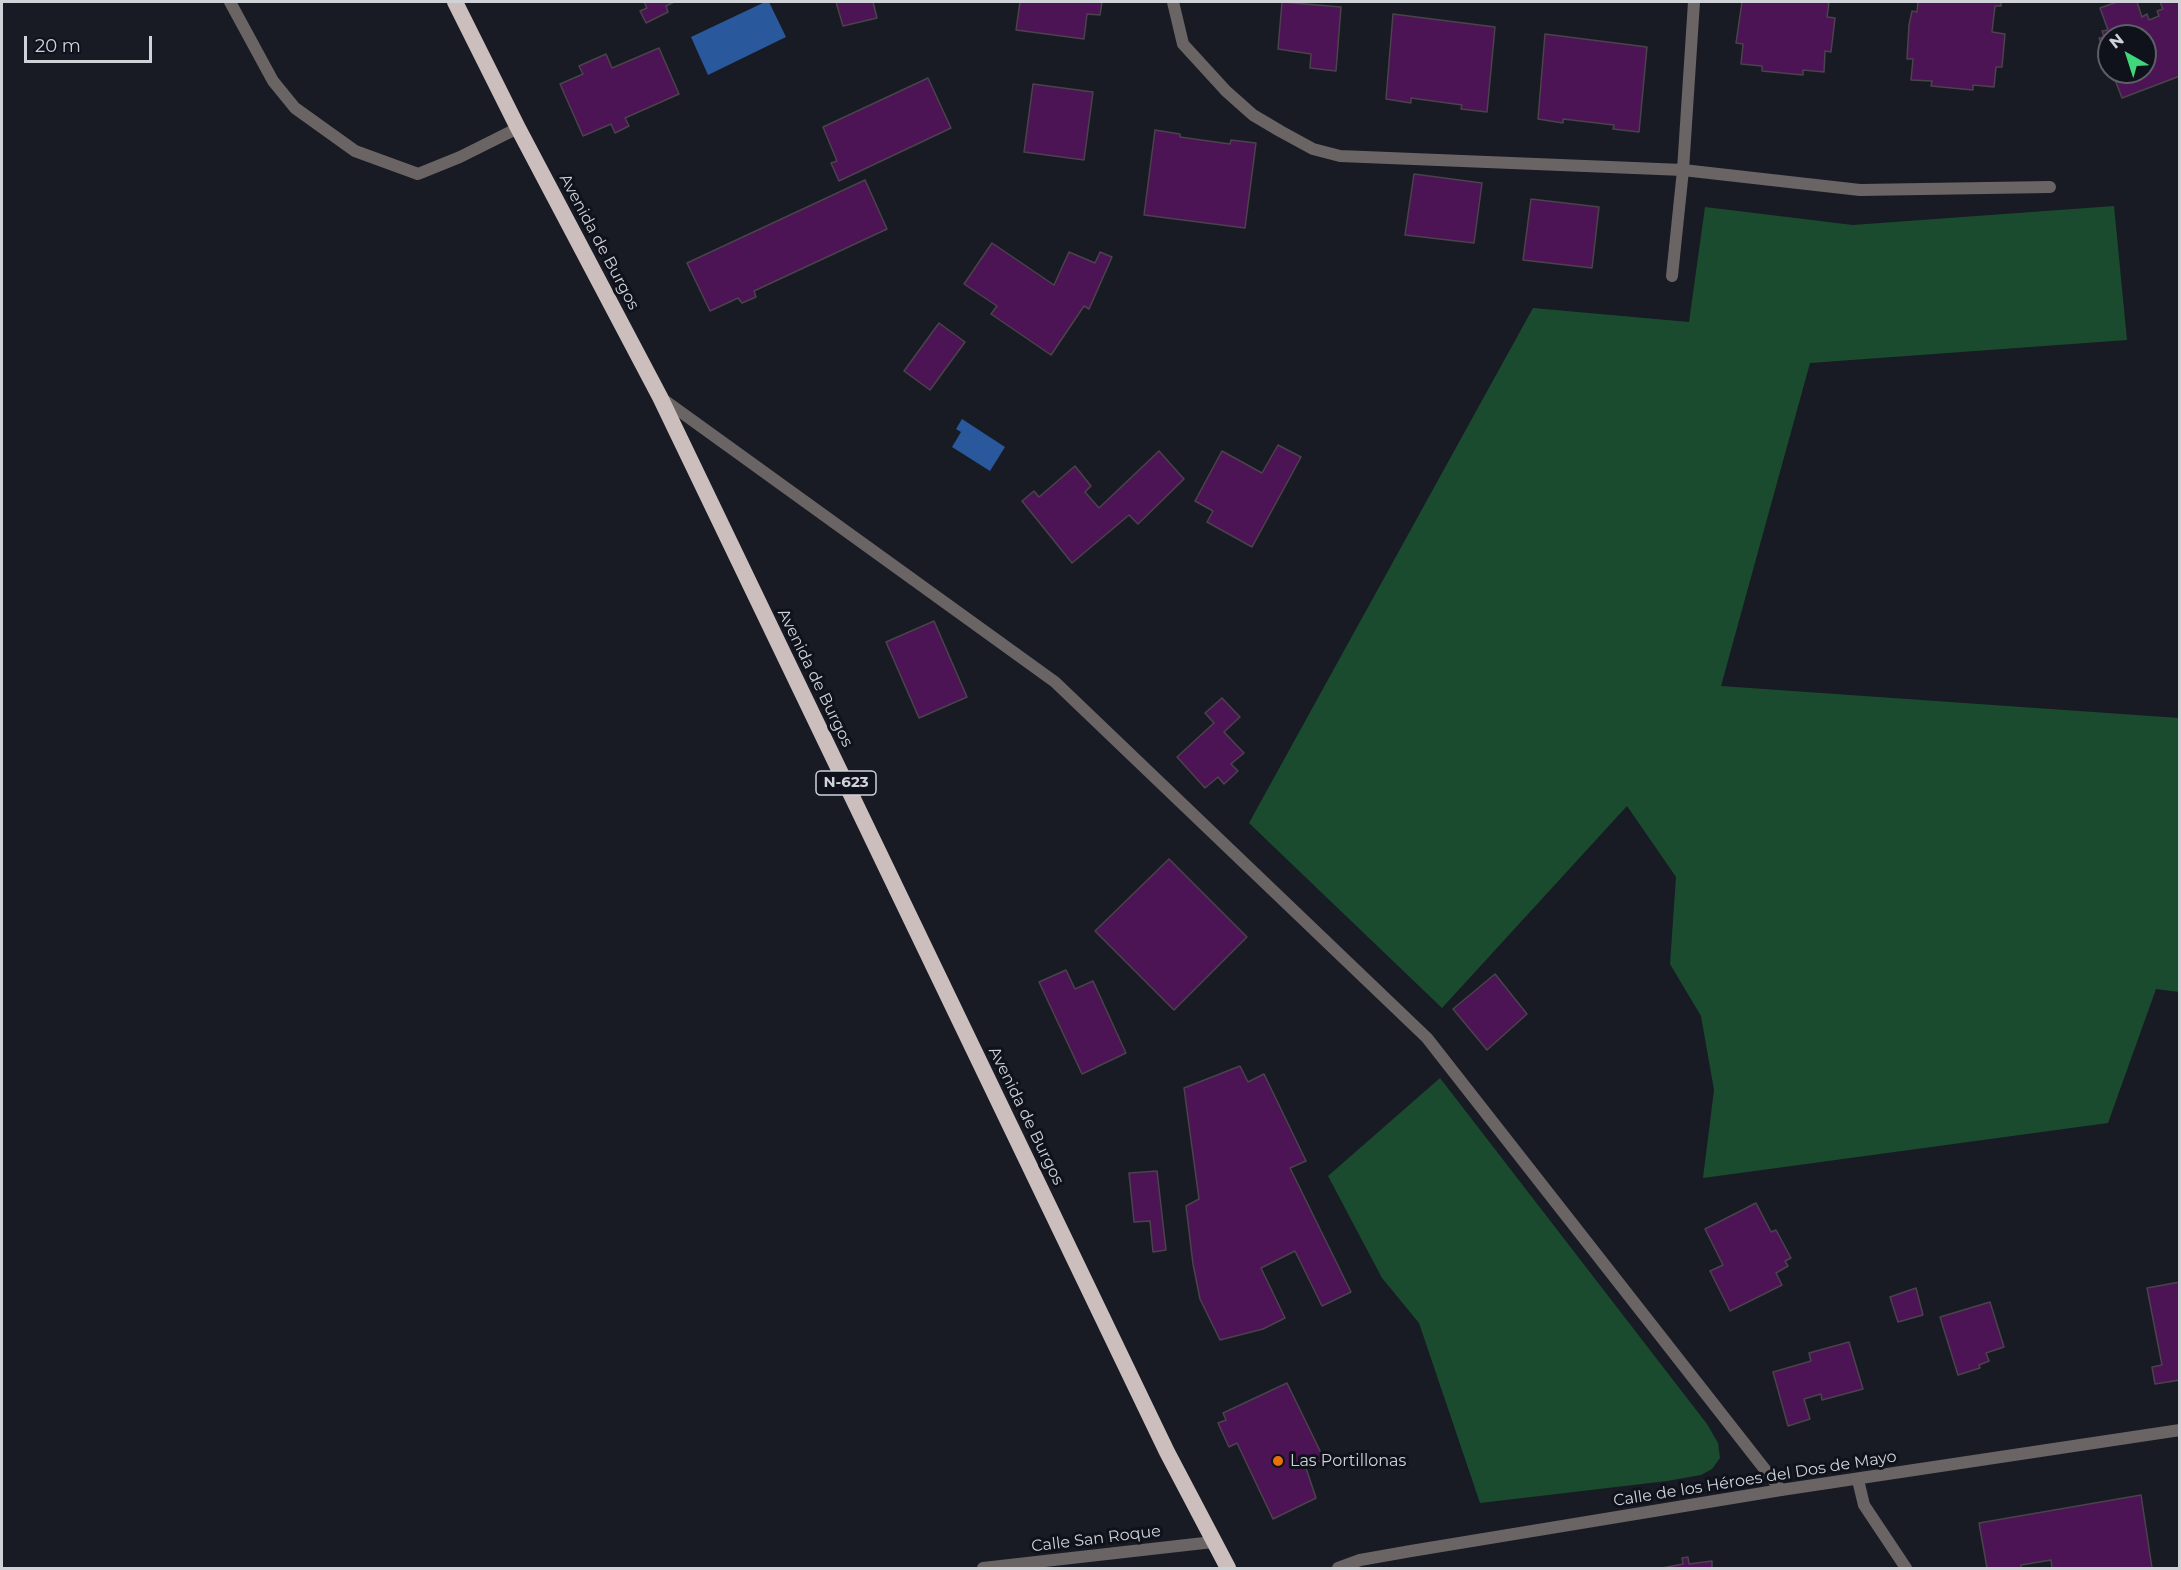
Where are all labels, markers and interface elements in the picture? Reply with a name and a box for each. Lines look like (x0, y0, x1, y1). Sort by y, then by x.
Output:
scale bar (27, 24, 154, 62)
north arrow (2097, 24, 2157, 84)
text: N (2106, 30, 2128, 53)
text: 20 m (35, 35, 81, 57)
street label: Avenida de Burgos (555, 171, 643, 313)
street label: Avenida de Burgos (773, 606, 857, 750)
road number: N-623 (816, 771, 876, 795)
street label: Avenida de Burgos (984, 1044, 1068, 1188)
street label: Calle de los Héroes del Dos de Mayo (1612, 1447, 1898, 1511)
place label: Las Portillonas (1290, 1451, 1406, 1471)
marker: Las Portillonas (1271, 1454, 1285, 1468)
street label: Calle San Roque (1030, 1522, 1162, 1556)

